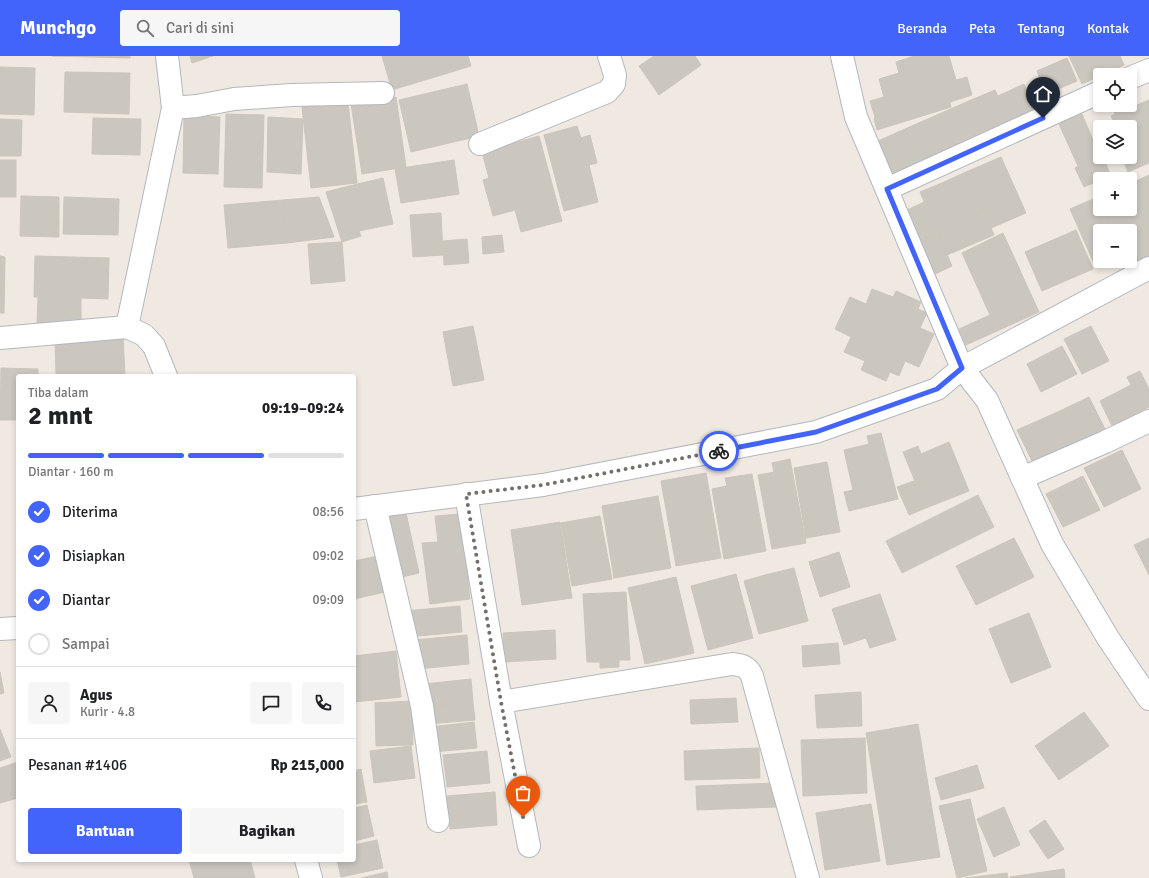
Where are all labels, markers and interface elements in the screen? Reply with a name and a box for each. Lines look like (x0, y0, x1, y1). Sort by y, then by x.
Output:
search box (120, 10, 400, 46)
text: Munchgo (20, 16, 96, 40)
icon: search (134, 17, 156, 39)
text: Cari di sini (166, 19, 234, 37)
text: Beranda (897, 20, 947, 37)
text: Peta (969, 20, 996, 37)
text: Tentang (1018, 20, 1065, 37)
text: Kontak (1087, 20, 1129, 37)
map controls (1093, 68, 1137, 268)
button: locate (1093, 68, 1137, 112)
pin (1026, 77, 1060, 118)
icon: home (1032, 83, 1054, 105)
button: layers (1093, 120, 1137, 164)
button: + (1093, 172, 1137, 216)
button: − (1093, 224, 1137, 268)
text: Tiba dalam (28, 385, 89, 401)
text: 09:19–09:24 (262, 399, 344, 417)
text: 2 mnt (28, 400, 93, 432)
courier (699, 431, 739, 471)
icon: bike (708, 440, 730, 462)
text: Diantar · 160 m (28, 464, 114, 480)
icon: check (28, 501, 50, 523)
text: Diterima (62, 503, 118, 521)
text: 08:56 (312, 504, 344, 520)
icon: check (28, 545, 50, 567)
text: Disiapkan (62, 547, 125, 565)
text: 09:02 (312, 548, 344, 564)
icon: check (28, 589, 50, 611)
text: Diantar (62, 591, 110, 609)
text: 09:09 (312, 592, 344, 608)
text: Sampai (62, 635, 110, 653)
button: person (28, 682, 70, 724)
button: chat (250, 682, 292, 724)
button: phone (302, 682, 344, 724)
text: Agus (80, 686, 112, 704)
text: Kurir · 4.8 (80, 704, 135, 720)
text: Pesanan #1406 (28, 756, 127, 774)
text: Rp 215,000 (270, 756, 344, 774)
pin (506, 776, 540, 817)
icon: bag (512, 782, 534, 804)
button: Bantuan (28, 808, 182, 854)
button: Bagikan (190, 808, 344, 854)

